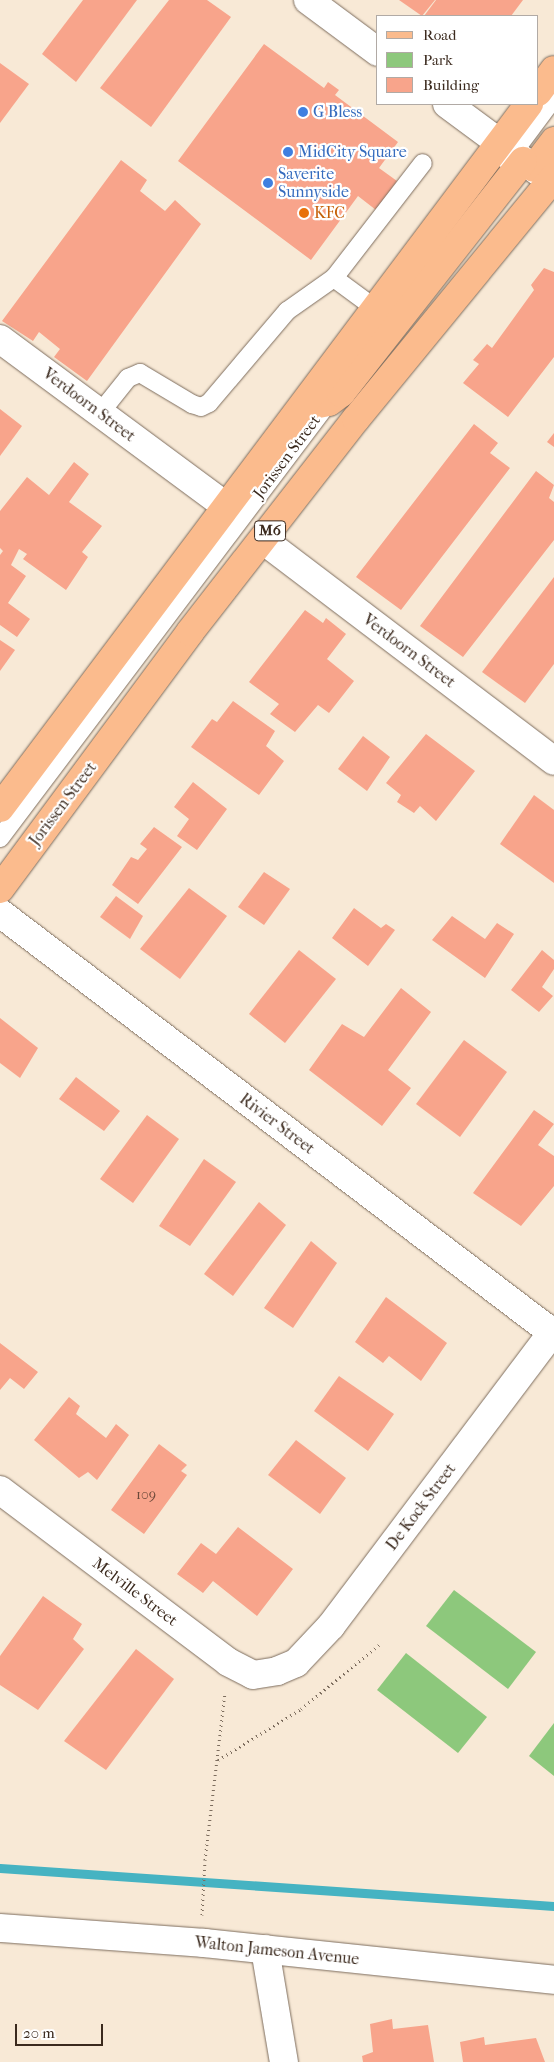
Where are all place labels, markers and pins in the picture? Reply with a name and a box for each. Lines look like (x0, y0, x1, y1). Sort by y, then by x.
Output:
place label: G Bless (313, 102, 362, 122)
marker: G Bless (297, 106, 309, 118)
place label: MidCity Square (298, 142, 407, 162)
marker: MidCity Square (282, 146, 294, 158)
place label: Saverite Sunnyside (278, 164, 349, 202)
marker: Saverite Sunnyside (262, 177, 274, 189)
place label: KFC (314, 203, 345, 223)
marker: KFC (298, 207, 310, 219)

